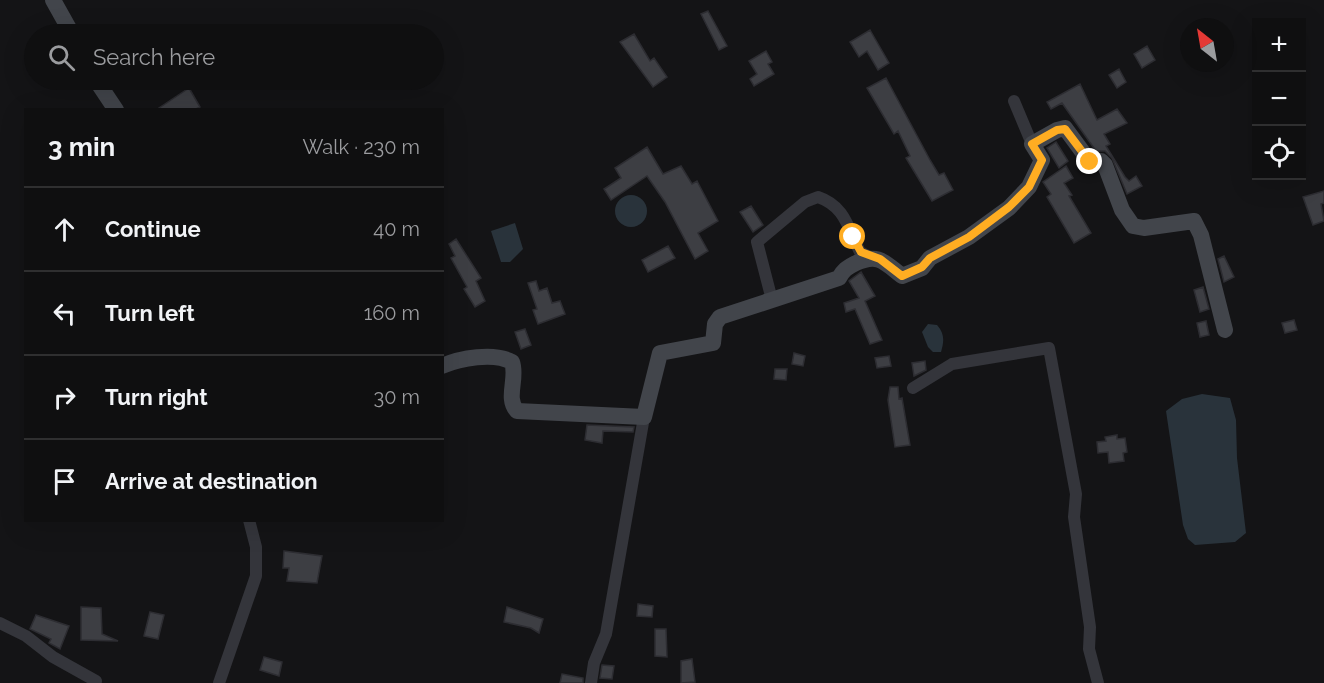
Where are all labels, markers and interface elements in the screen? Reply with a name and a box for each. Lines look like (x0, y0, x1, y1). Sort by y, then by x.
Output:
north arrow (1180, 18, 1234, 72)
map controls (1252, 18, 1306, 180)
button: + (1252, 18, 1306, 72)
search box (24, 24, 444, 90)
icon: search (45, 41, 78, 74)
text: Search here (93, 44, 215, 70)
button: − (1252, 72, 1306, 126)
button: locate (1252, 126, 1306, 180)
text: 3 min (48, 132, 115, 162)
text: Walk · 230 m (302, 135, 420, 159)
route end (1076, 148, 1102, 174)
icon: ahead (48, 213, 81, 246)
text: Continue (105, 216, 201, 242)
text: 40 m (373, 217, 420, 241)
route start (839, 223, 865, 249)
icon: left (48, 297, 81, 330)
text: Turn left (105, 300, 195, 326)
text: 160 m (364, 301, 420, 325)
icon: right (48, 381, 81, 414)
text: Turn right (105, 384, 208, 410)
text: 30 m (374, 385, 420, 409)
icon: arrive (48, 465, 81, 498)
text: Arrive at destination (105, 468, 318, 494)

